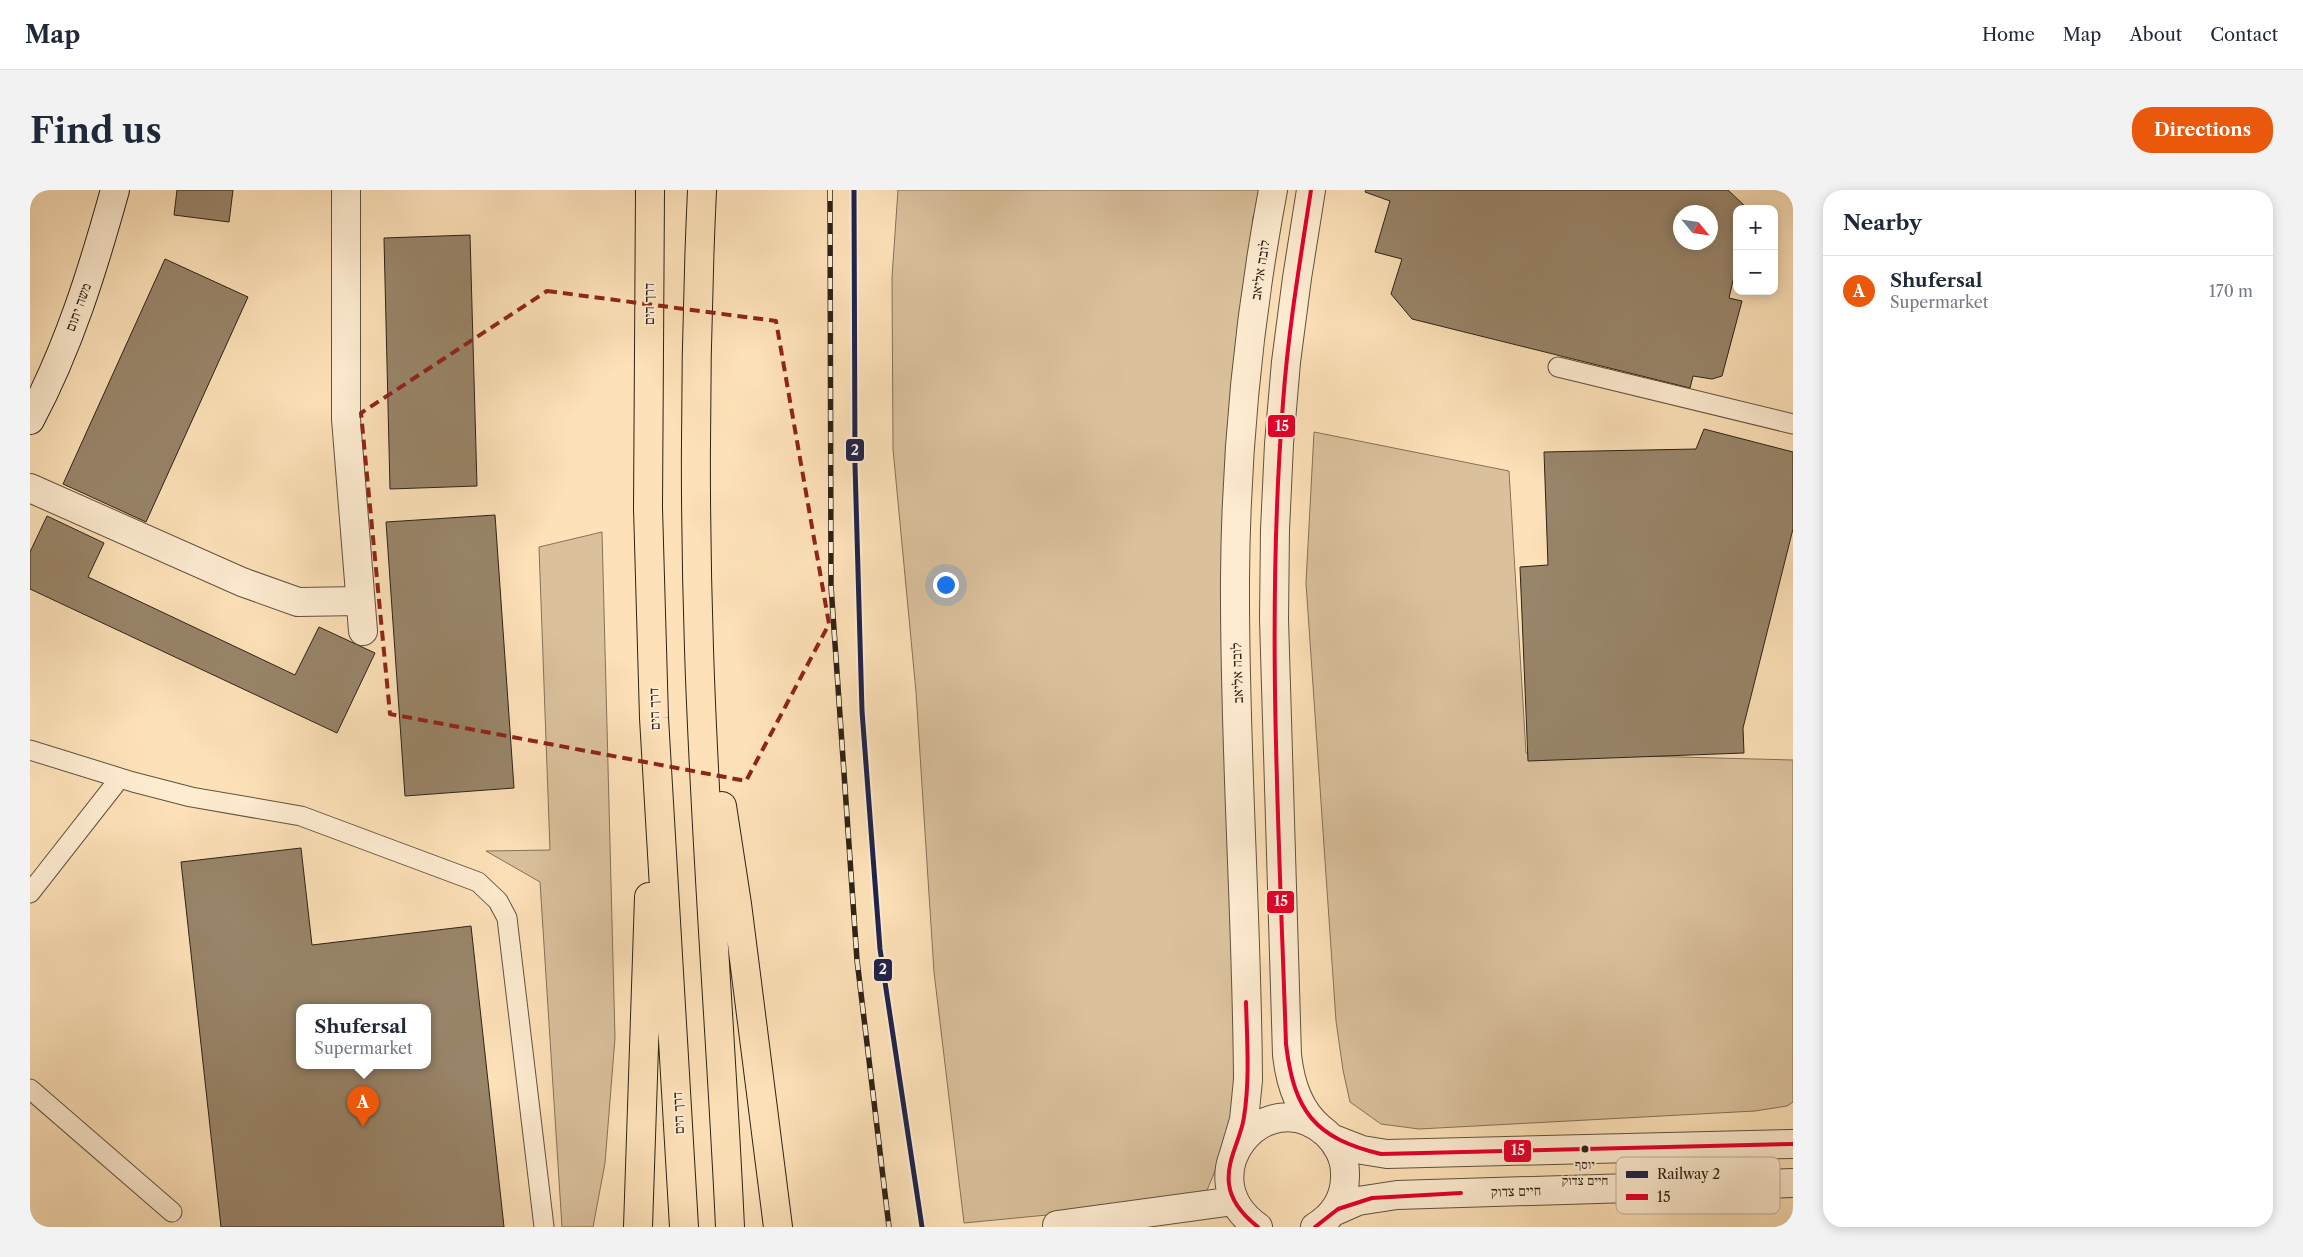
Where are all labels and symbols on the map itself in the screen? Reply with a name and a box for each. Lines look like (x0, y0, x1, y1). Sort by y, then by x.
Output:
north arrow (1673, 205, 1718, 250)
street label: לובה אליאב (1246, 238, 1274, 301)
street label: משה יתום (61, 280, 95, 334)
street label: דרך הים (640, 283, 658, 325)
line badge: 15 (1267, 414, 1296, 438)
text: 15 (1275, 417, 1289, 435)
line badge: 2 (845, 438, 865, 462)
text: 2 (851, 441, 859, 459)
your location (933, 572, 959, 598)
street label: לובה אליאב (1227, 642, 1247, 704)
street label: דרך הים (644, 688, 664, 730)
line badge: 15 (1266, 890, 1295, 914)
text: 15 (1274, 892, 1288, 910)
line badge: 2 (873, 958, 893, 982)
text: 2 (879, 960, 887, 978)
pin: A (347, 1086, 379, 1127)
street label: דרך הים (668, 1091, 688, 1135)
line badge: 15 (1503, 1139, 1532, 1163)
text: 15 (1511, 1141, 1525, 1159)
marker: יוסף חיים צדוק (1580, 1144, 1590, 1154)
place label: יוסף חיים צדוק (1562, 1156, 1608, 1188)
legend (1616, 1157, 1780, 1214)
text: Railway 2 (1657, 1165, 1720, 1183)
street label: חיים צדוק (1491, 1181, 1541, 1201)
text: 15 (1657, 1188, 1671, 1206)

